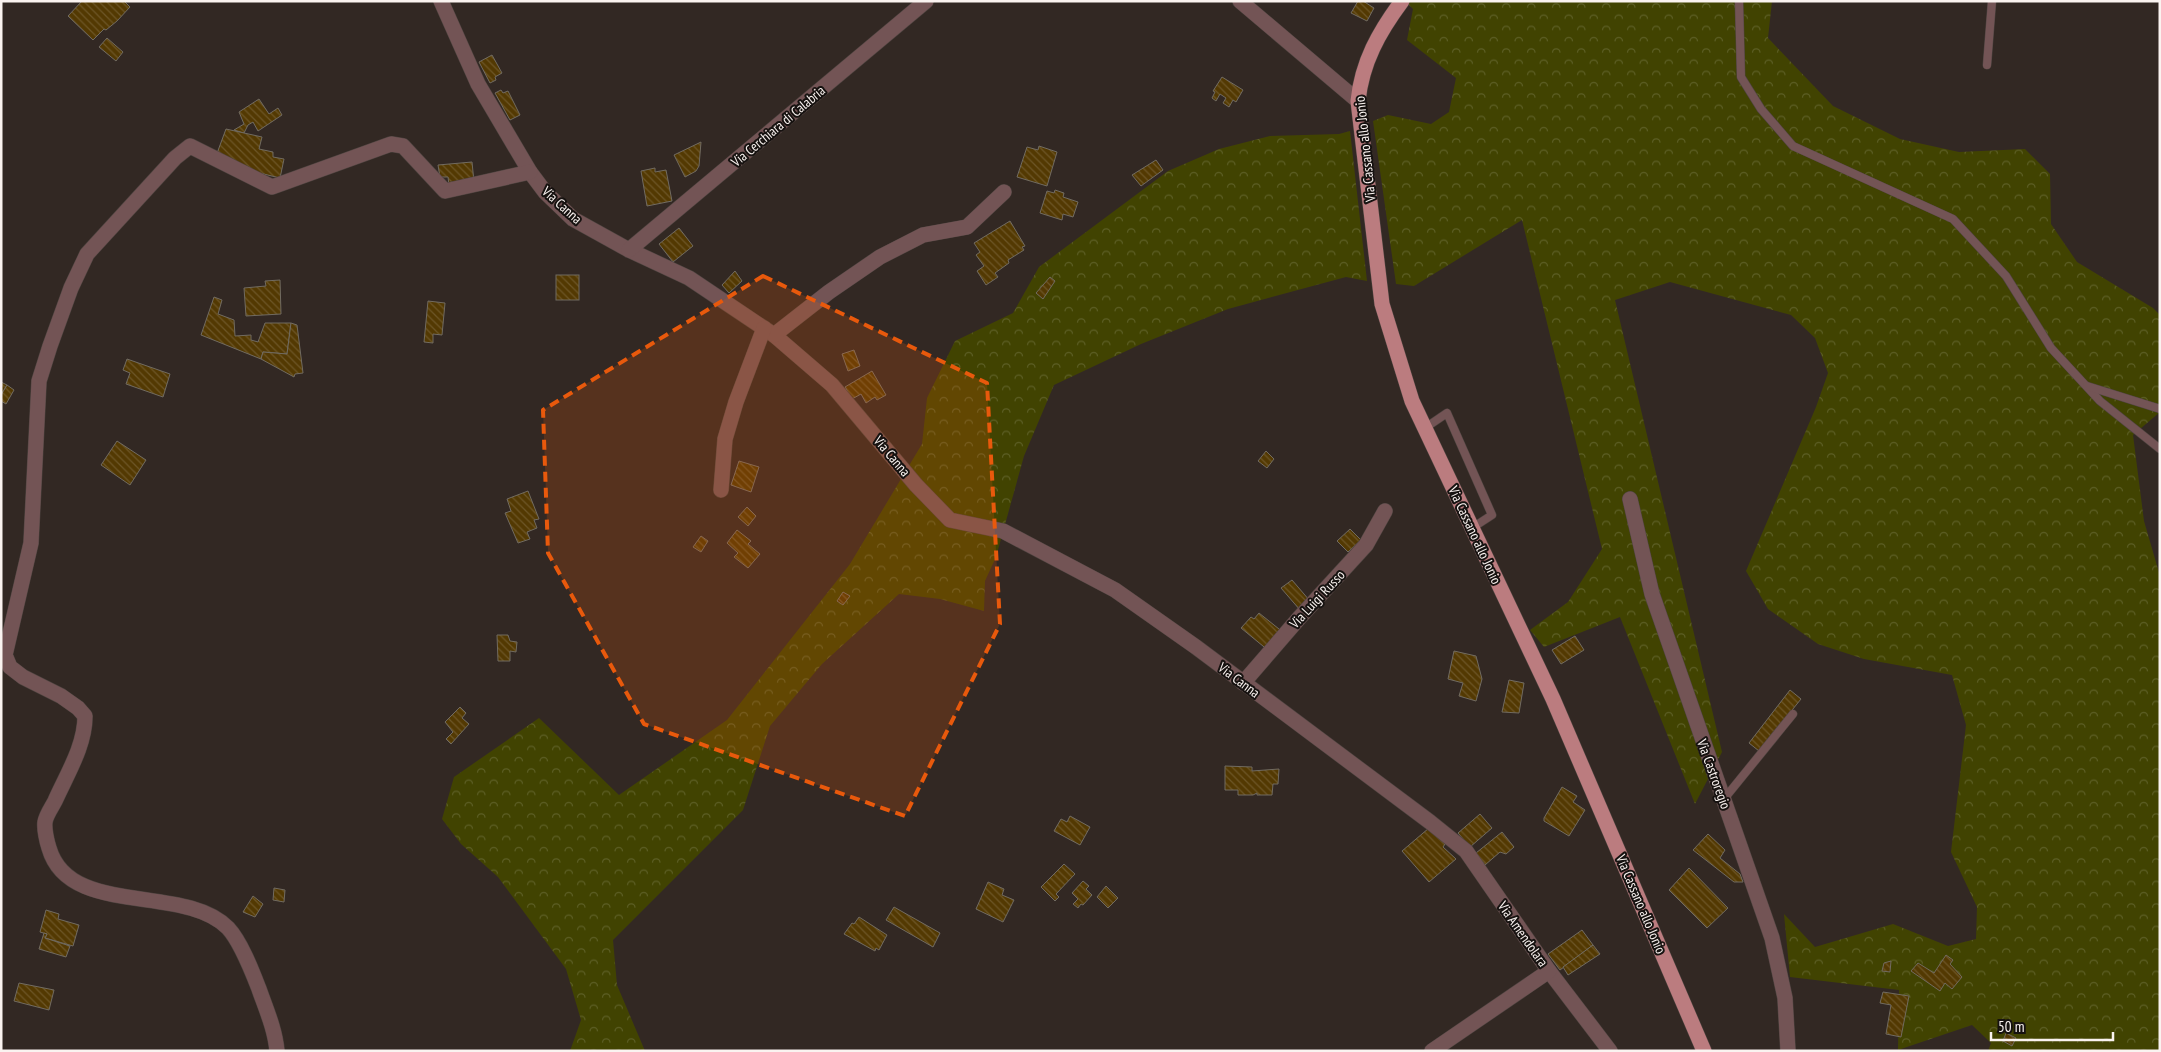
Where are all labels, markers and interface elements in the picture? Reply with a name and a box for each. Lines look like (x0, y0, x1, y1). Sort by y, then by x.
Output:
street label: Via Cerchiara di Calabria (727, 81, 829, 171)
street label: Via Cassano allo Jonio (1351, 95, 1380, 204)
street label: Via Canna (537, 182, 586, 228)
street label: Via Canna (869, 431, 914, 480)
street label: Via Cassano allo Jonio (1444, 482, 1506, 587)
street label: Via Luigi Russo (1285, 566, 1349, 633)
street label: Via Canna (1214, 658, 1264, 702)
street label: Via Castroregio (1693, 736, 1735, 811)
street label: Via Cassano allo Jonio (1612, 851, 1670, 956)
street label: Via Amendolara (1493, 897, 1552, 970)
scale bar (1991, 1010, 2114, 1042)
text: 50 m (1998, 1017, 2024, 1036)

